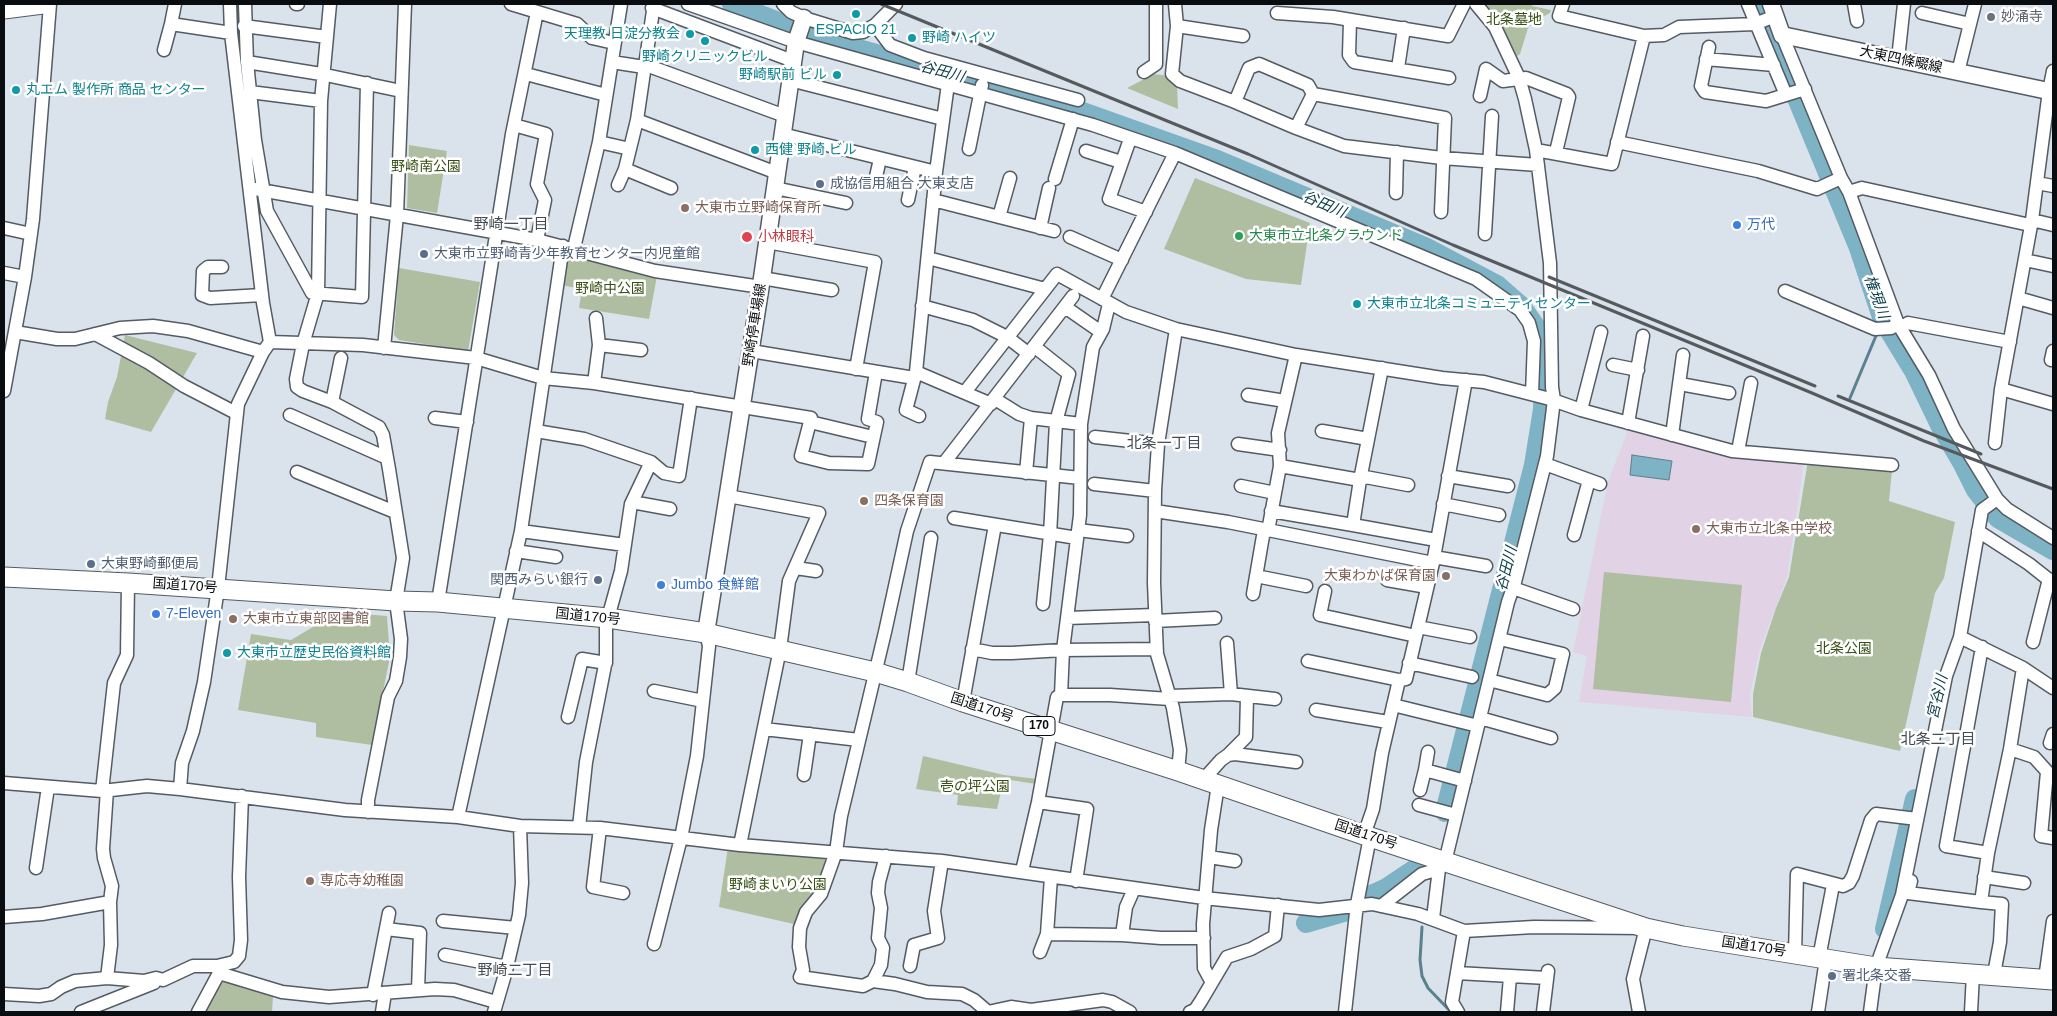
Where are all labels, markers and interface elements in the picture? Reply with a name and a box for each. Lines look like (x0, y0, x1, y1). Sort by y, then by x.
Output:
marker: ESPACIO 21 (850, 8, 862, 20)
place label: 妙涌寺 (2001, 9, 2043, 25)
marker: 妙涌寺 (1985, 11, 1997, 23)
park label: 北条墓地 (1486, 12, 1542, 28)
place label: ESPACIO 21 (816, 22, 896, 38)
place label: 天理教 日淀分教会 (564, 26, 680, 42)
marker: 天理教 日淀分教会 (684, 28, 696, 40)
place label: 野崎 ハイツ (922, 30, 996, 46)
marker: 野崎 ハイツ (906, 32, 918, 44)
marker: 野崎クリニックビル (699, 35, 711, 47)
street label: 大東四條畷線 (1858, 43, 1944, 77)
place label: 野崎クリニックビル (642, 49, 768, 65)
water label: 谷田川 (918, 57, 966, 87)
place label: 野崎駅前 ビル (739, 67, 827, 83)
marker: 野崎駅前 ビル (831, 69, 843, 81)
place label: 丸エム 製作所 商品 センター (26, 82, 206, 98)
marker: 丸エム 製作所 商品 センター (10, 84, 22, 96)
place label: 西健 野崎 ビル (765, 142, 857, 158)
marker: 西健 野崎 ビル (749, 144, 761, 156)
park label: 野崎南公園 (391, 159, 461, 175)
place label: 成協信用組合 大東支店 (830, 176, 974, 192)
marker: 成協信用組合 大東支店 (814, 178, 826, 190)
water label: 谷田川 (1300, 188, 1348, 222)
place label: 大東市立野崎保育所 (695, 200, 821, 216)
marker: 大東市立野崎保育所 (679, 202, 691, 214)
district label: 野崎一丁目 (474, 216, 548, 234)
place label: 万代 (1747, 217, 1775, 233)
marker: 万代 (1731, 219, 1743, 231)
place label: 大東市立北条グラウンド (1249, 228, 1403, 244)
place label: 小林眼科 (758, 229, 814, 245)
marker: 小林眼科 (740, 230, 754, 244)
marker: 大東市立北条グラウンド (1233, 230, 1245, 242)
place label: 大東市立野崎青少年教育センター内児童館 (434, 246, 700, 262)
marker: 大東市立野崎青少年教育センター内児童館 (418, 248, 430, 260)
water label: 権現川 (1860, 273, 1892, 321)
park label: 野崎中公園 (575, 281, 645, 297)
street label: 野崎停車場線 (740, 282, 770, 368)
place label: 大東市立北条コミュニティセンター (1367, 296, 1591, 312)
marker: 大東市立北条コミュニティセンター (1351, 298, 1363, 310)
district label: 北条一丁目 (1127, 435, 1201, 453)
place label: 四条保育園 (874, 493, 944, 509)
marker: 四条保育園 (858, 495, 870, 507)
place label: 大東市立北条中学校 (1706, 521, 1832, 537)
marker: 大東市立北条中学校 (1690, 523, 1702, 535)
water label: 谷田川 (1493, 545, 1521, 593)
place label: 大東野崎郵便局 (101, 556, 199, 572)
marker: 大東野崎郵便局 (85, 558, 97, 570)
place label: 大東わかば保育園 (1324, 568, 1436, 584)
marker: 大東わかば保育園 (1440, 570, 1452, 582)
place label: 関西みらい銀行 (490, 572, 588, 588)
marker: 関西みらい銀行 (592, 574, 604, 586)
street label: 国道170号 (152, 575, 218, 597)
place label: Jumbo 食鮮館 (671, 577, 759, 593)
marker: Jumbo 食鮮館 (655, 579, 667, 591)
street label: 国道170号 (555, 605, 621, 629)
place label: 7-Eleven (166, 606, 221, 622)
marker: 7-Eleven (150, 608, 162, 620)
place label: 大東市立東部図書館 (243, 611, 369, 627)
marker: 大東市立東部図書館 (227, 613, 239, 625)
park label: 北条公園 (1816, 641, 1872, 657)
place label: 大東市立歴史民俗資料館 (237, 645, 391, 661)
marker: 大東市立歴史民俗資料館 (221, 647, 233, 659)
water label: 宮谷川 (1924, 673, 1952, 721)
street label: 国道170号 (948, 690, 1016, 726)
road number: 170 (1023, 716, 1055, 736)
district label: 北条二丁目 (1901, 731, 1975, 749)
park label: 壱の坪公園 (940, 779, 1010, 795)
street label: 国道170号 (1332, 817, 1400, 853)
place label: 専応寺幼稚園 (320, 873, 404, 889)
marker: 専応寺幼稚園 (304, 875, 316, 887)
park label: 野崎まいり公園 (729, 877, 827, 893)
street label: 国道170号 (1720, 934, 1788, 960)
district label: 野崎二丁目 (478, 962, 552, 980)
place label: 署北条交番 (1842, 968, 1912, 984)
marker: 署北条交番 (1826, 970, 1838, 982)

